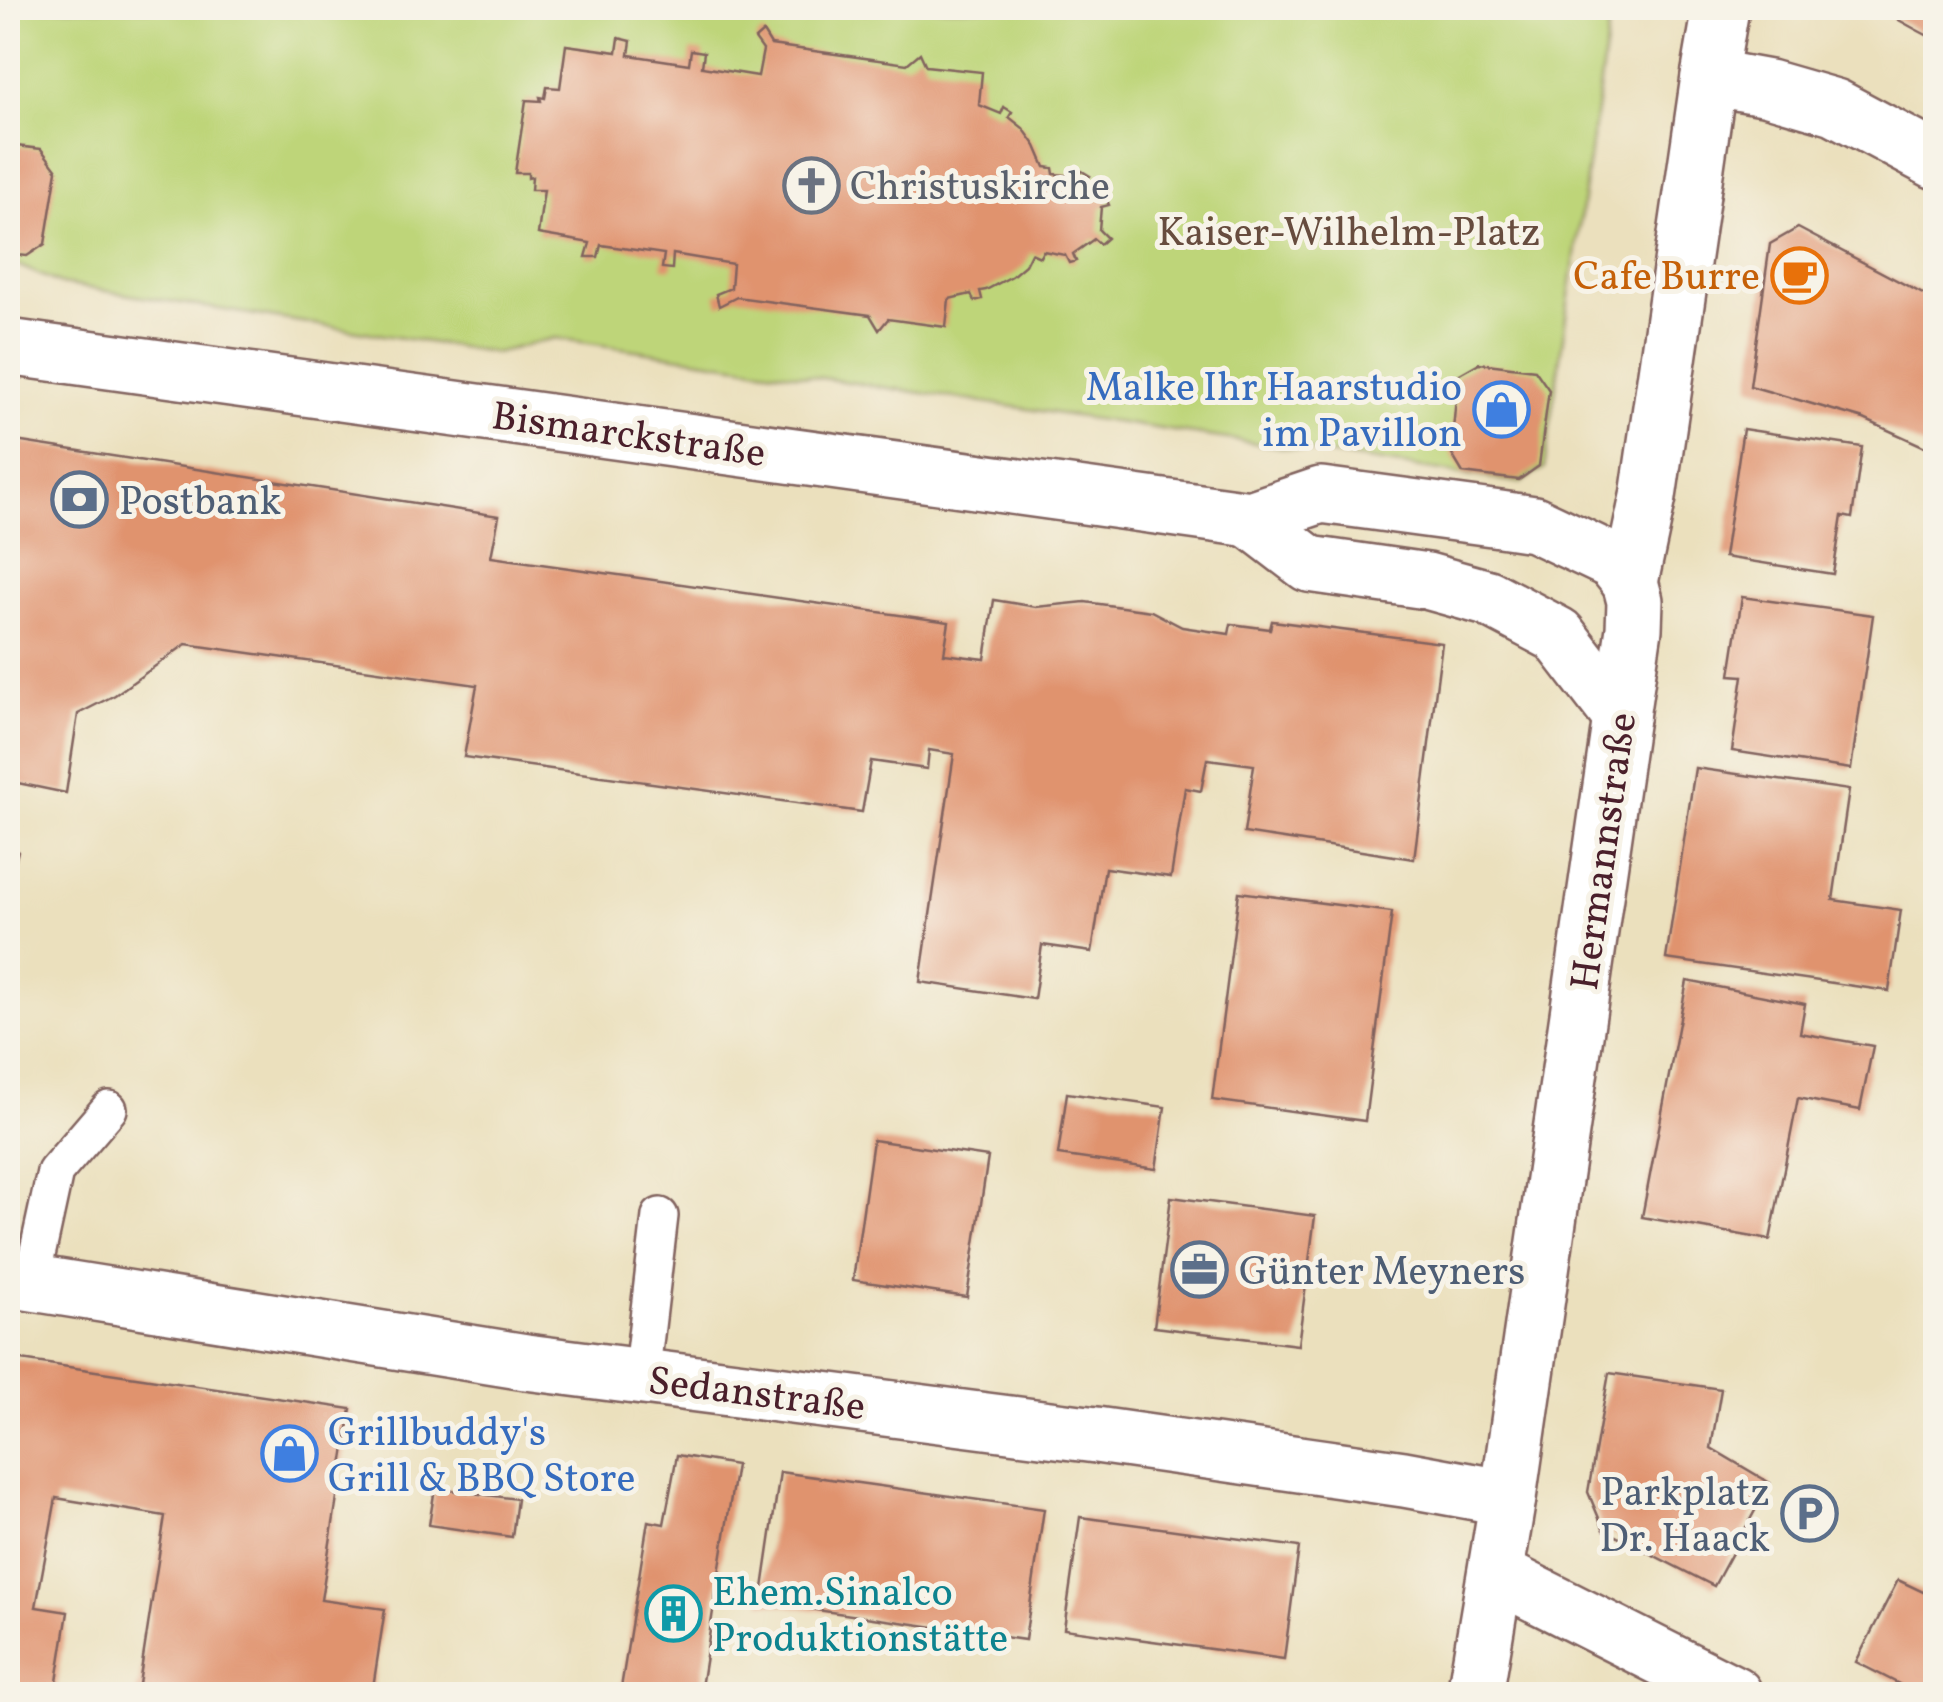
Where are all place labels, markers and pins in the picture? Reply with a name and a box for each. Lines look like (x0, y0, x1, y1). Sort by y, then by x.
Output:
church icon: Christuskirche (781, 155, 841, 215)
place label: Christuskirche (850, 161, 1110, 217)
cafe icon: Cafe Burre (1769, 245, 1829, 305)
place label: Cafe Burre (1573, 251, 1760, 307)
place label: Malke Ihr Haarstudio im Pavillon (1086, 362, 1462, 464)
shop icon: Malke Ihr Haarstudio im Pavillon (1471, 379, 1531, 439)
bank icon: Postbank (50, 470, 110, 530)
place label: Postbank (119, 476, 281, 532)
office icon: Günter Meyners (1170, 1240, 1230, 1300)
place label: Günter Meyners (1239, 1246, 1525, 1302)
place label: Grillbuddy's Grill & BBQ Store (328, 1407, 635, 1509)
shop icon: Grillbuddy's Grill & BBQ Store (259, 1424, 319, 1484)
place label: Parkplatz Dr. Haack (1600, 1467, 1770, 1569)
parking icon: Parkplatz Dr. Haack (1779, 1484, 1839, 1544)
place label: Ehem.Sinalco Produktionstätte (712, 1567, 1008, 1669)
building icon: Ehem.Sinalco Produktionstätte (643, 1584, 703, 1644)

